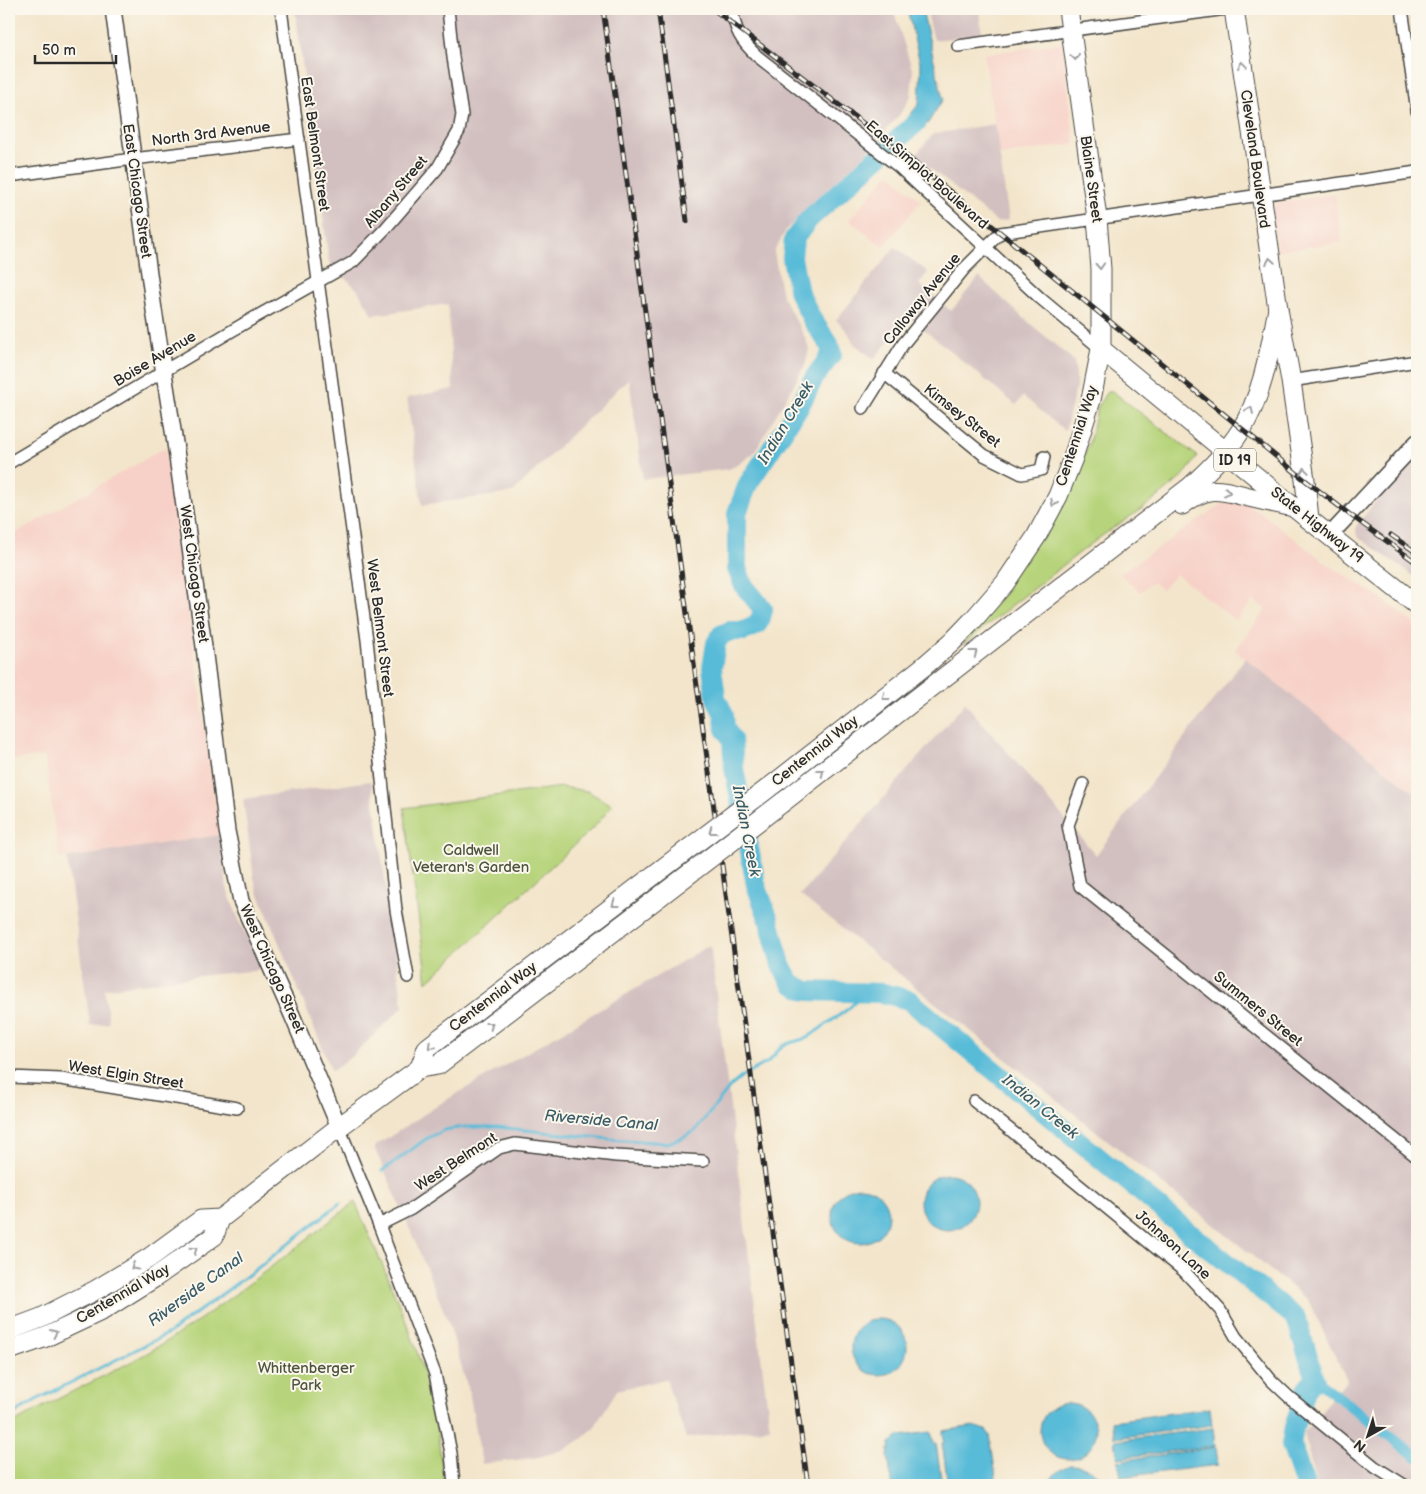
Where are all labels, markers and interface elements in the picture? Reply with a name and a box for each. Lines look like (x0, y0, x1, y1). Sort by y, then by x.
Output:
scale bar (35, 32, 116, 64)
text: 50 m (42, 41, 76, 60)
one-way arrow (1069, 53, 1079, 61)
one-way arrow (1237, 61, 1247, 70)
street label: East Belmont Street (296, 75, 334, 213)
street label: Cleveland Boulevard (1236, 88, 1274, 230)
street label: North 3rd Avenue (150, 117, 272, 151)
street label: East Simplot Boulevard (862, 117, 992, 233)
street label: East Chicago Street (118, 123, 156, 260)
street label: Blaine Street (1075, 134, 1107, 224)
street label: Albany Street (360, 152, 432, 232)
street label: Calloway Avenue (879, 249, 965, 349)
one-way arrow (1266, 256, 1276, 265)
one-way arrow (1095, 263, 1106, 271)
street label: Boise Avenue (110, 327, 200, 391)
water label: Indian Creek (754, 378, 819, 468)
street label: Kimsey Street (920, 380, 1005, 452)
street label: Centennial Way (1052, 383, 1102, 489)
one-way arrow (1243, 406, 1254, 415)
road number: ID 19 (1214, 448, 1256, 472)
one-way arrow (1299, 467, 1310, 475)
street label: State Highway 19 (1267, 483, 1367, 567)
one-way arrow (1222, 486, 1231, 496)
one-way arrow (1050, 498, 1060, 507)
street label: West Chicago Street (175, 504, 213, 644)
street label: West Belmont Street (362, 558, 398, 699)
one-way arrow (968, 650, 978, 659)
one-way arrow (882, 691, 891, 699)
street label: Centennial Way (768, 711, 862, 791)
one-way arrow (815, 770, 824, 778)
water label: Indian Creek (728, 783, 764, 879)
one-way arrow (709, 825, 718, 833)
park label: Caldwell Veteran's Garden (413, 841, 529, 877)
one-way arrow (612, 899, 621, 907)
street label: West Chicago Street (235, 902, 309, 1037)
street label: Centennial Way (445, 958, 541, 1036)
street label: Summers Street (1210, 967, 1307, 1051)
one-way arrow (484, 1023, 493, 1031)
one-way arrow (428, 1040, 437, 1049)
street label: West Elgin Street (67, 1057, 185, 1094)
water label: Indian Creek (997, 1070, 1083, 1144)
water label: Riverside Canal (544, 1107, 660, 1136)
street label: West Belmont (411, 1128, 501, 1196)
street label: Johnson Lane (1131, 1206, 1215, 1284)
one-way arrow (188, 1247, 198, 1256)
water label: Riverside Canal (145, 1248, 249, 1331)
street label: Centennial Way (73, 1259, 173, 1328)
one-way arrow (130, 1261, 139, 1271)
one-way arrow (49, 1329, 58, 1339)
park label: Whittenberger Park (258, 1359, 355, 1395)
north arrow (1344, 1412, 1394, 1462)
text: N (1351, 1436, 1370, 1456)

